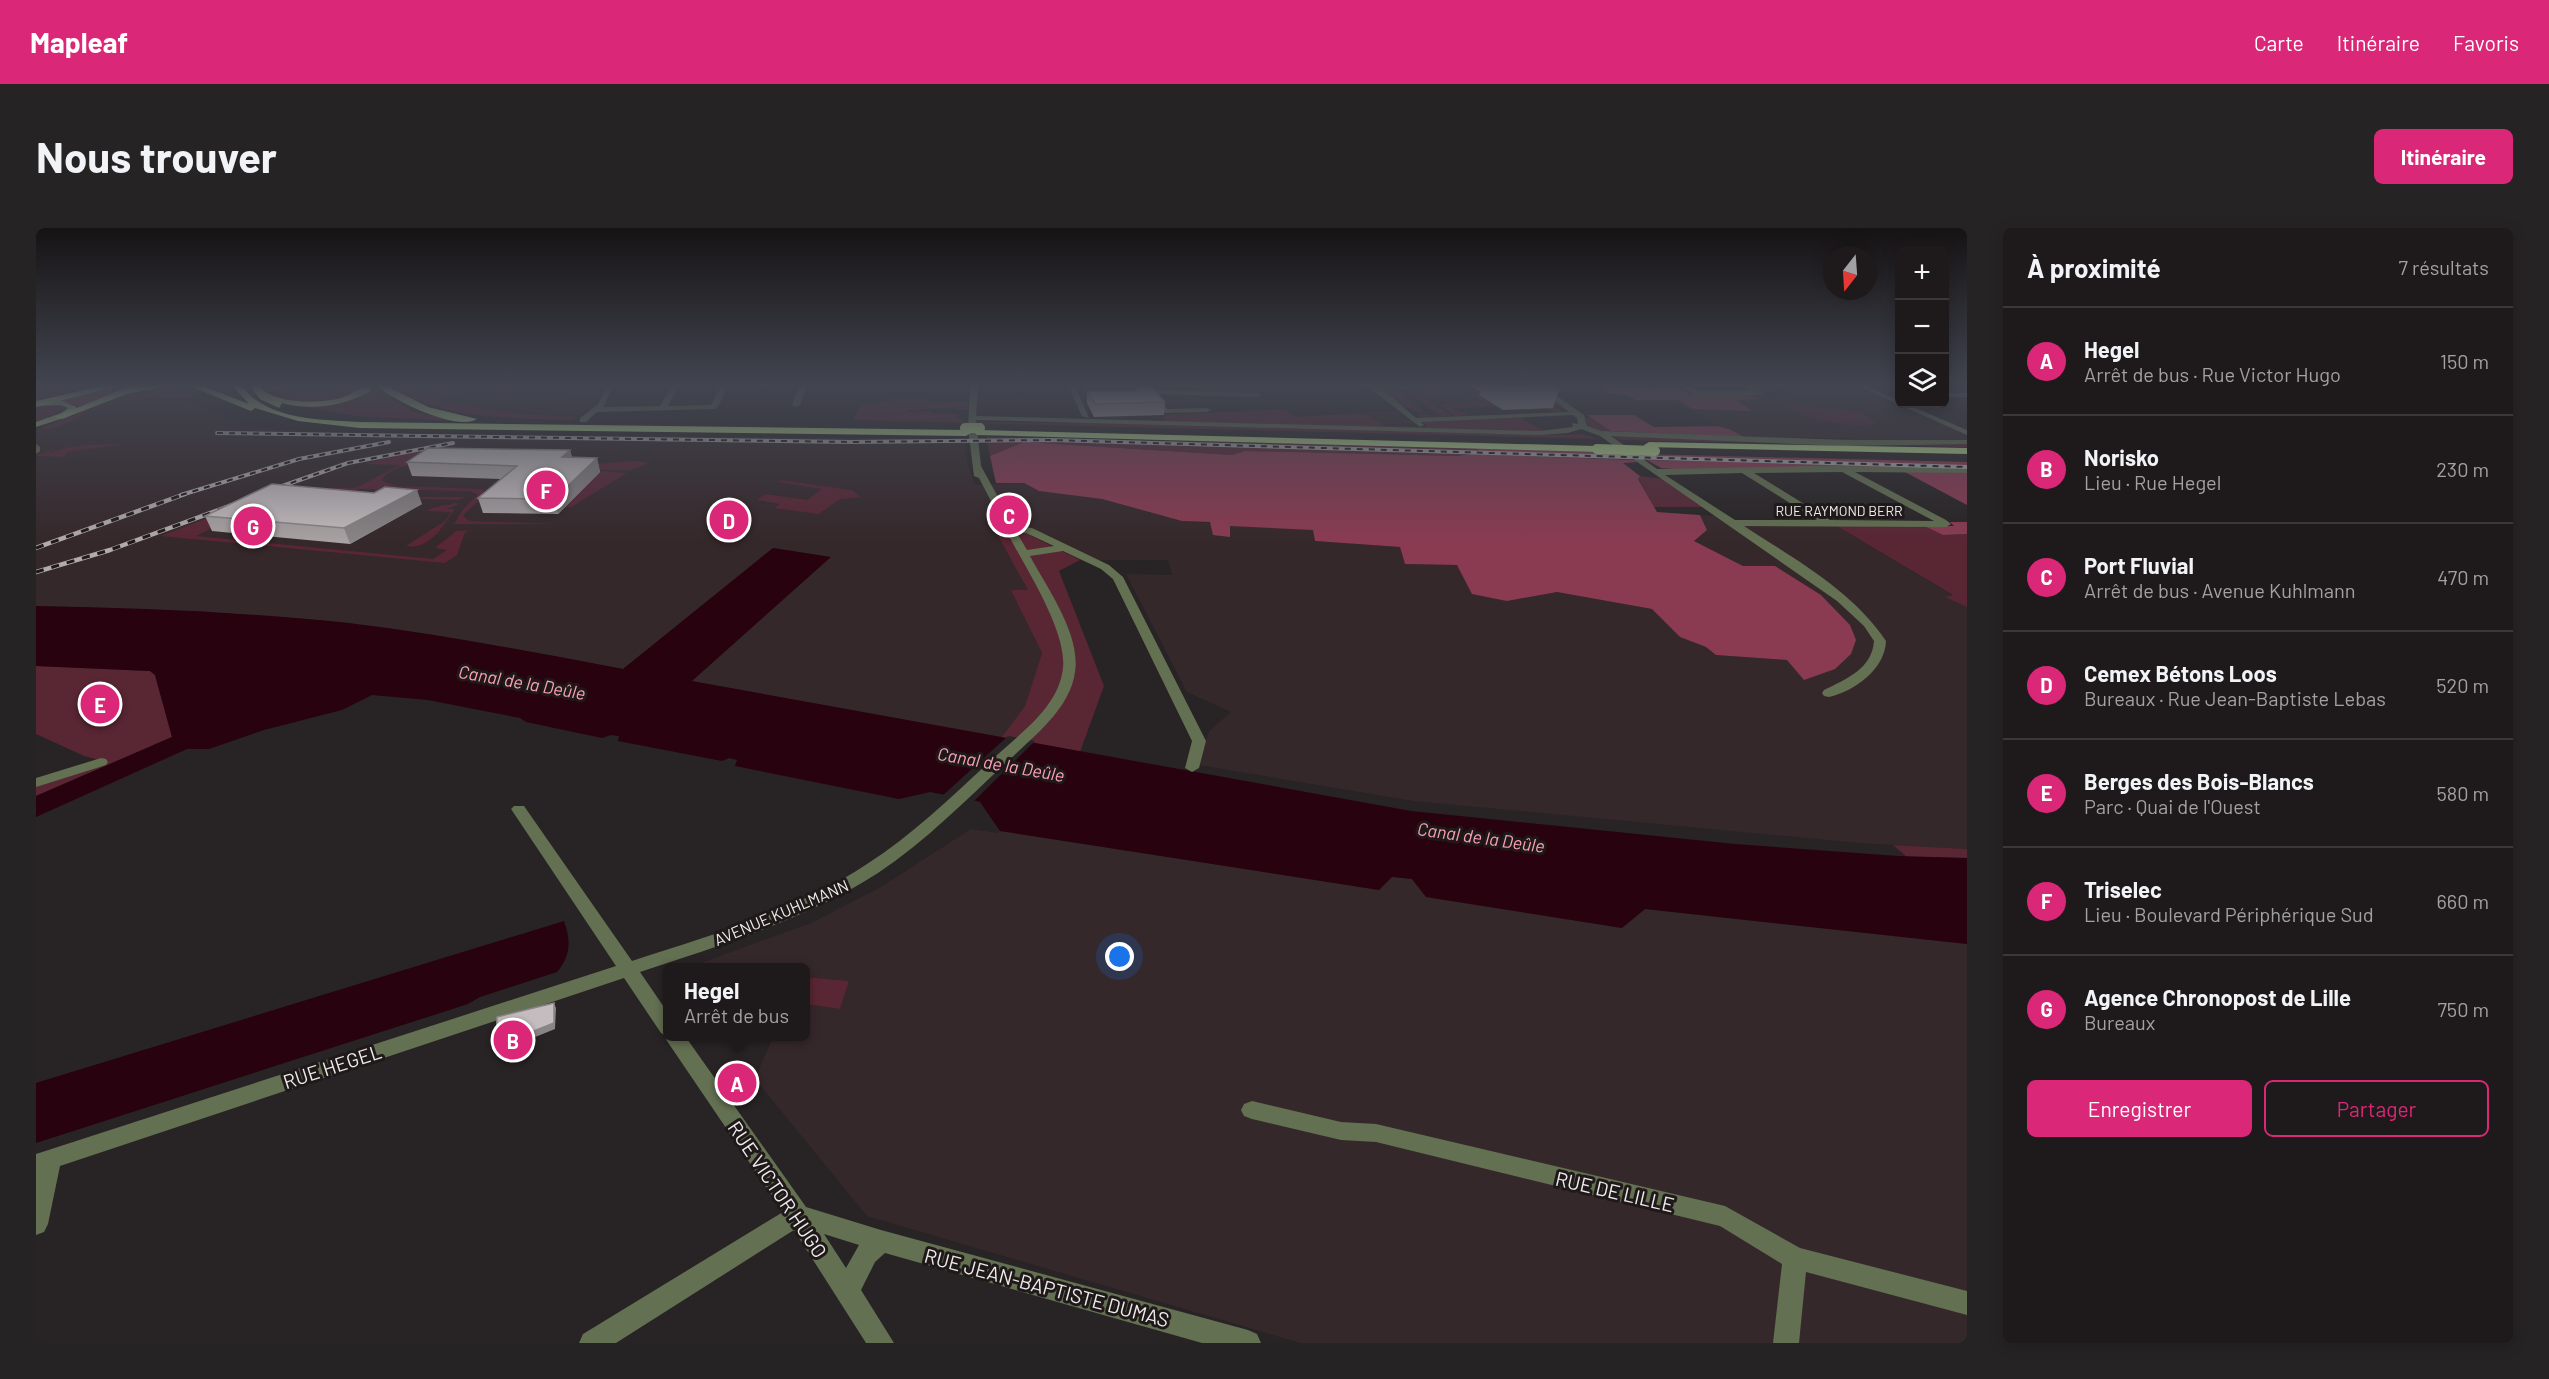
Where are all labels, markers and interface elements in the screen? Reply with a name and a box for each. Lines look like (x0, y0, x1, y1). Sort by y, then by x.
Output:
text: Mapleaf (30, 25, 128, 59)
text: Carte (2254, 30, 2304, 55)
text: Itinéraire (2337, 30, 2420, 55)
text: Favoris (2453, 30, 2519, 55)
button: Itinéraire (2374, 129, 2513, 184)
text: Nous trouver (36, 131, 277, 181)
north arrow (1823, 246, 1877, 300)
map controls (1895, 246, 1949, 408)
button: + (1895, 246, 1949, 300)
text: À proximité (2027, 252, 2161, 283)
text: 7 résultats (2399, 255, 2489, 279)
button: − (1895, 300, 1949, 354)
text: Hegel (2084, 336, 2139, 362)
text: A (2040, 349, 2053, 373)
text: 150 m (2440, 349, 2489, 373)
button: layers (1895, 354, 1949, 408)
text: Arrêt de bus · Rue Victor Hugo (2084, 362, 2341, 386)
text: Norisko (2084, 444, 2159, 470)
text: B (2040, 457, 2053, 481)
text: 230 m (2436, 457, 2489, 481)
pin: F (526, 468, 566, 512)
text: Lieu · Rue Hegel (2084, 470, 2221, 494)
pin: C (990, 492, 1028, 538)
pin: D (710, 498, 748, 542)
street label: RUE RAYMOND BERR (1775, 502, 1903, 519)
pin: G (234, 504, 272, 548)
text: Port Fluvial (2084, 552, 2194, 578)
text: C (2040, 565, 2053, 589)
text: 470 m (2437, 565, 2489, 589)
text: Arrêt de bus · Avenue Kuhlmann (2084, 578, 2356, 602)
water label: Canal de la Deûle (457, 660, 587, 704)
text: Cemex Bétons Loos (2084, 660, 2277, 686)
text: D (2040, 673, 2053, 697)
text: 520 m (2436, 673, 2489, 697)
pin: E (80, 682, 120, 726)
text: Bureaux · Rue Jean-Baptiste Lebas (2084, 686, 2386, 710)
water label: Canal de la Deûle (936, 742, 1066, 786)
text: Berges des Bois-Blancs (2084, 768, 2314, 794)
text: E (2041, 781, 2052, 805)
text: 580 m (2436, 781, 2489, 805)
text: Parc · Quai de l'Ouest (2084, 794, 2261, 818)
water label: Canal de la Deûle (1416, 817, 1546, 857)
street label: AVENUE KUHLMANN (711, 875, 851, 949)
text: Triselec (2084, 876, 2162, 902)
text: F (2041, 889, 2052, 913)
text: 660 m (2437, 889, 2489, 913)
text: Lieu · Boulevard Périphérique Sud (2084, 902, 2374, 926)
your location (1105, 942, 1134, 971)
popup (663, 963, 810, 1041)
text: Hegel (684, 977, 739, 1003)
text: Agence Chronopost de Lille (2084, 984, 2351, 1010)
text: G (2040, 997, 2053, 1021)
text: 750 m (2437, 997, 2489, 1021)
text: Arrêt de bus (684, 1003, 789, 1027)
text: Bureaux (2084, 1010, 2155, 1034)
pin: B (494, 1018, 532, 1062)
street label: RUE HEGEL (280, 1039, 384, 1093)
pin: A (718, 1060, 756, 1106)
button: Enregistrer (2027, 1080, 2252, 1137)
button: Partager (2264, 1080, 2489, 1137)
street label: RUE VICTOR HUGO (723, 1116, 833, 1262)
street label: RUE DE LILLE (1553, 1166, 1677, 1216)
street label: RUE JEAN-BAPTISTE DUMAS (922, 1243, 1172, 1331)

